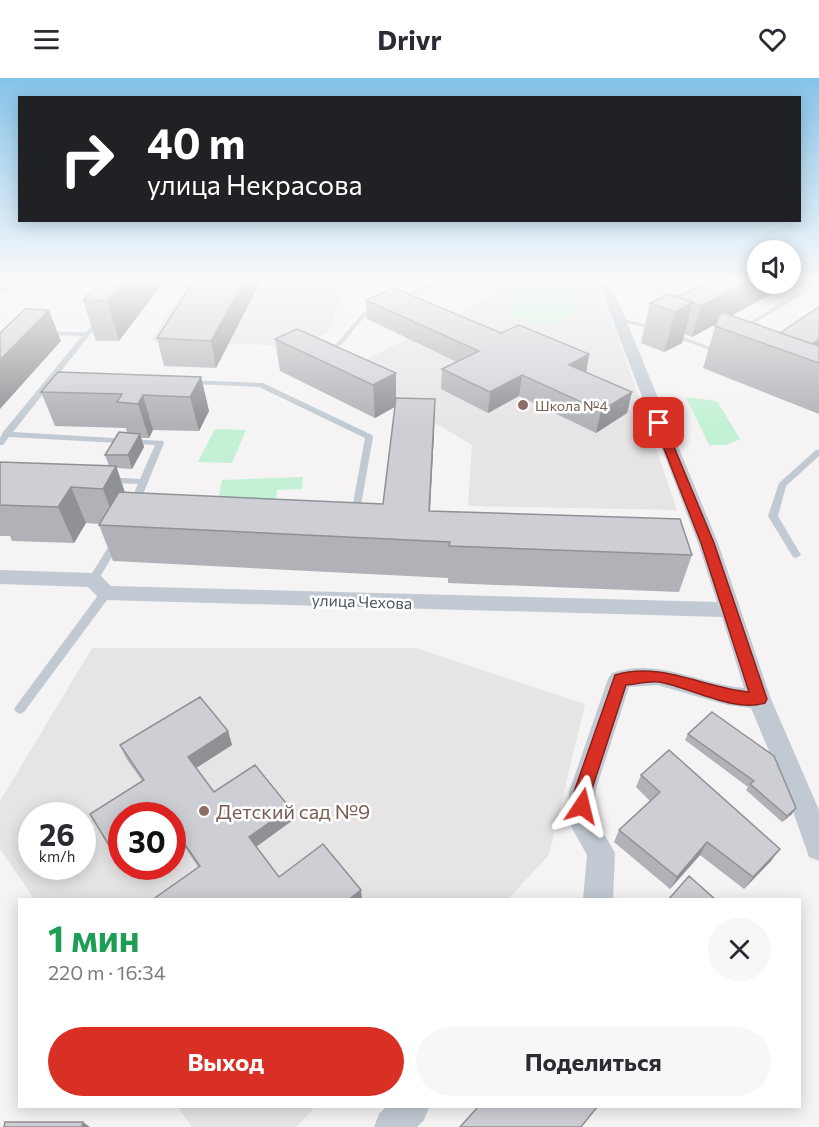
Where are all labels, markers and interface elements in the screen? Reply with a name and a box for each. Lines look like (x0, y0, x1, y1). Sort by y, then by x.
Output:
icon: menu (30, 23, 63, 56)
text: Drivr (377, 23, 442, 56)
icon: heart (756, 23, 789, 56)
text: 40 m (147, 116, 245, 168)
icon: right (48, 120, 126, 198)
text: улица Некрасова (147, 168, 363, 201)
map controls (747, 240, 801, 294)
button: sound (747, 240, 801, 294)
place label: Школа №4 (535, 397, 608, 414)
pin (633, 397, 684, 448)
marker: Школа №4 (516, 398, 530, 412)
icon: arrive (642, 406, 675, 439)
street label: улица Чехова (311, 590, 413, 612)
position arrow (550, 774, 614, 838)
place label: Детский сад №9 (216, 799, 370, 823)
speed limit sign: 30 (108, 802, 186, 880)
marker: Детский сад №9 (197, 804, 211, 818)
text: 26 (39, 815, 75, 852)
text: km/h (39, 847, 75, 865)
text: 1 мин (48, 915, 140, 959)
button: close (708, 918, 771, 981)
text: 220 m · 16:34 (48, 960, 166, 984)
button: Выход (48, 1027, 404, 1096)
button: Поделиться (416, 1027, 771, 1096)

